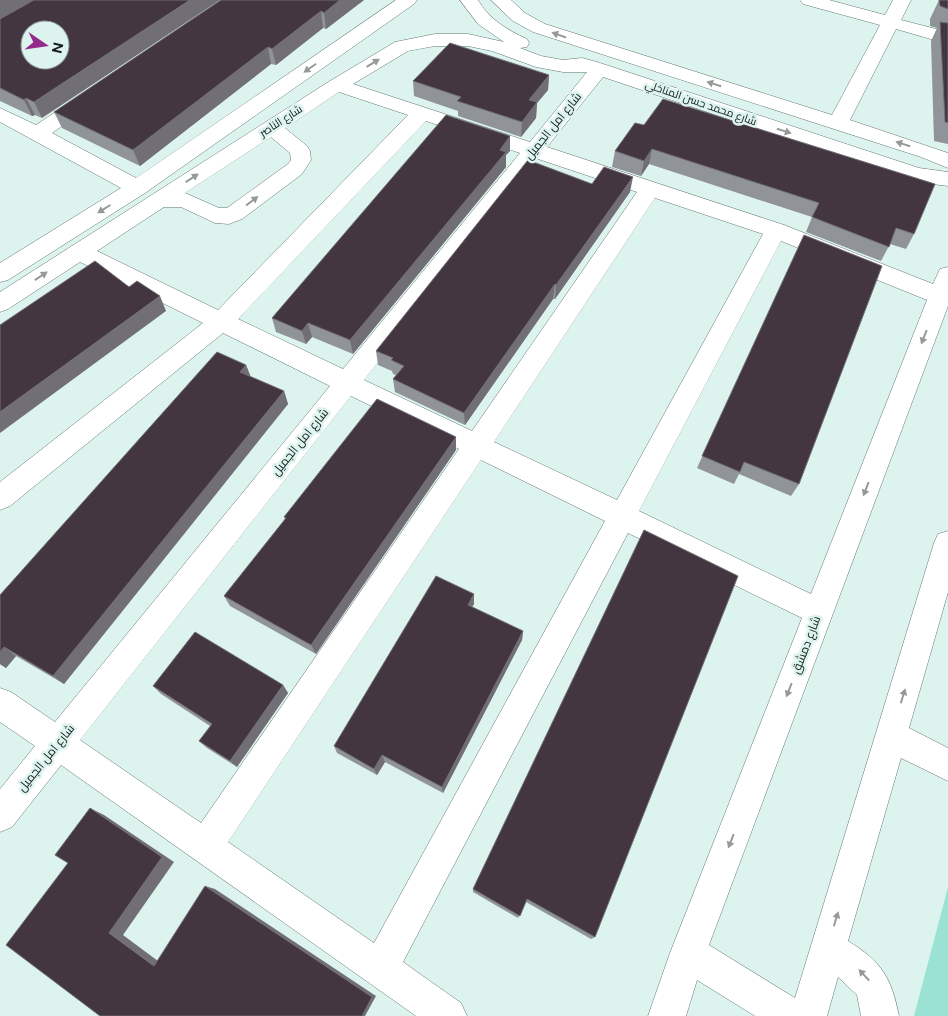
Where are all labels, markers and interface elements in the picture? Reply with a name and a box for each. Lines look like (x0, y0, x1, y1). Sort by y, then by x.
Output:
north arrow (20, 20, 70, 70)
one-way arrow (552, 31, 567, 38)
text: N (48, 41, 67, 55)
one-way arrow (367, 58, 380, 67)
one-way arrow (304, 63, 317, 73)
street label: شارع محمد حسن المناخلي (643, 78, 758, 130)
one-way arrow (707, 80, 722, 87)
street label: شارع امل الجميل (522, 90, 585, 163)
street label: شارع الناصر (256, 102, 305, 141)
one-way arrow (776, 127, 791, 135)
one-way arrow (895, 140, 910, 147)
one-way arrow (185, 174, 199, 183)
one-way arrow (245, 196, 259, 206)
one-way arrow (97, 204, 111, 214)
one-way arrow (34, 271, 48, 281)
one-way arrow (920, 330, 928, 345)
street label: شارع امل الجميل (269, 406, 332, 479)
one-way arrow (862, 482, 870, 497)
street label: شارع دمشق (789, 614, 824, 676)
one-way arrow (785, 683, 793, 697)
one-way arrow (899, 688, 907, 703)
street label: شارع امل الجميل (15, 722, 78, 795)
one-way arrow (727, 834, 734, 849)
one-way arrow (833, 911, 841, 926)
one-way arrow (858, 969, 870, 981)

